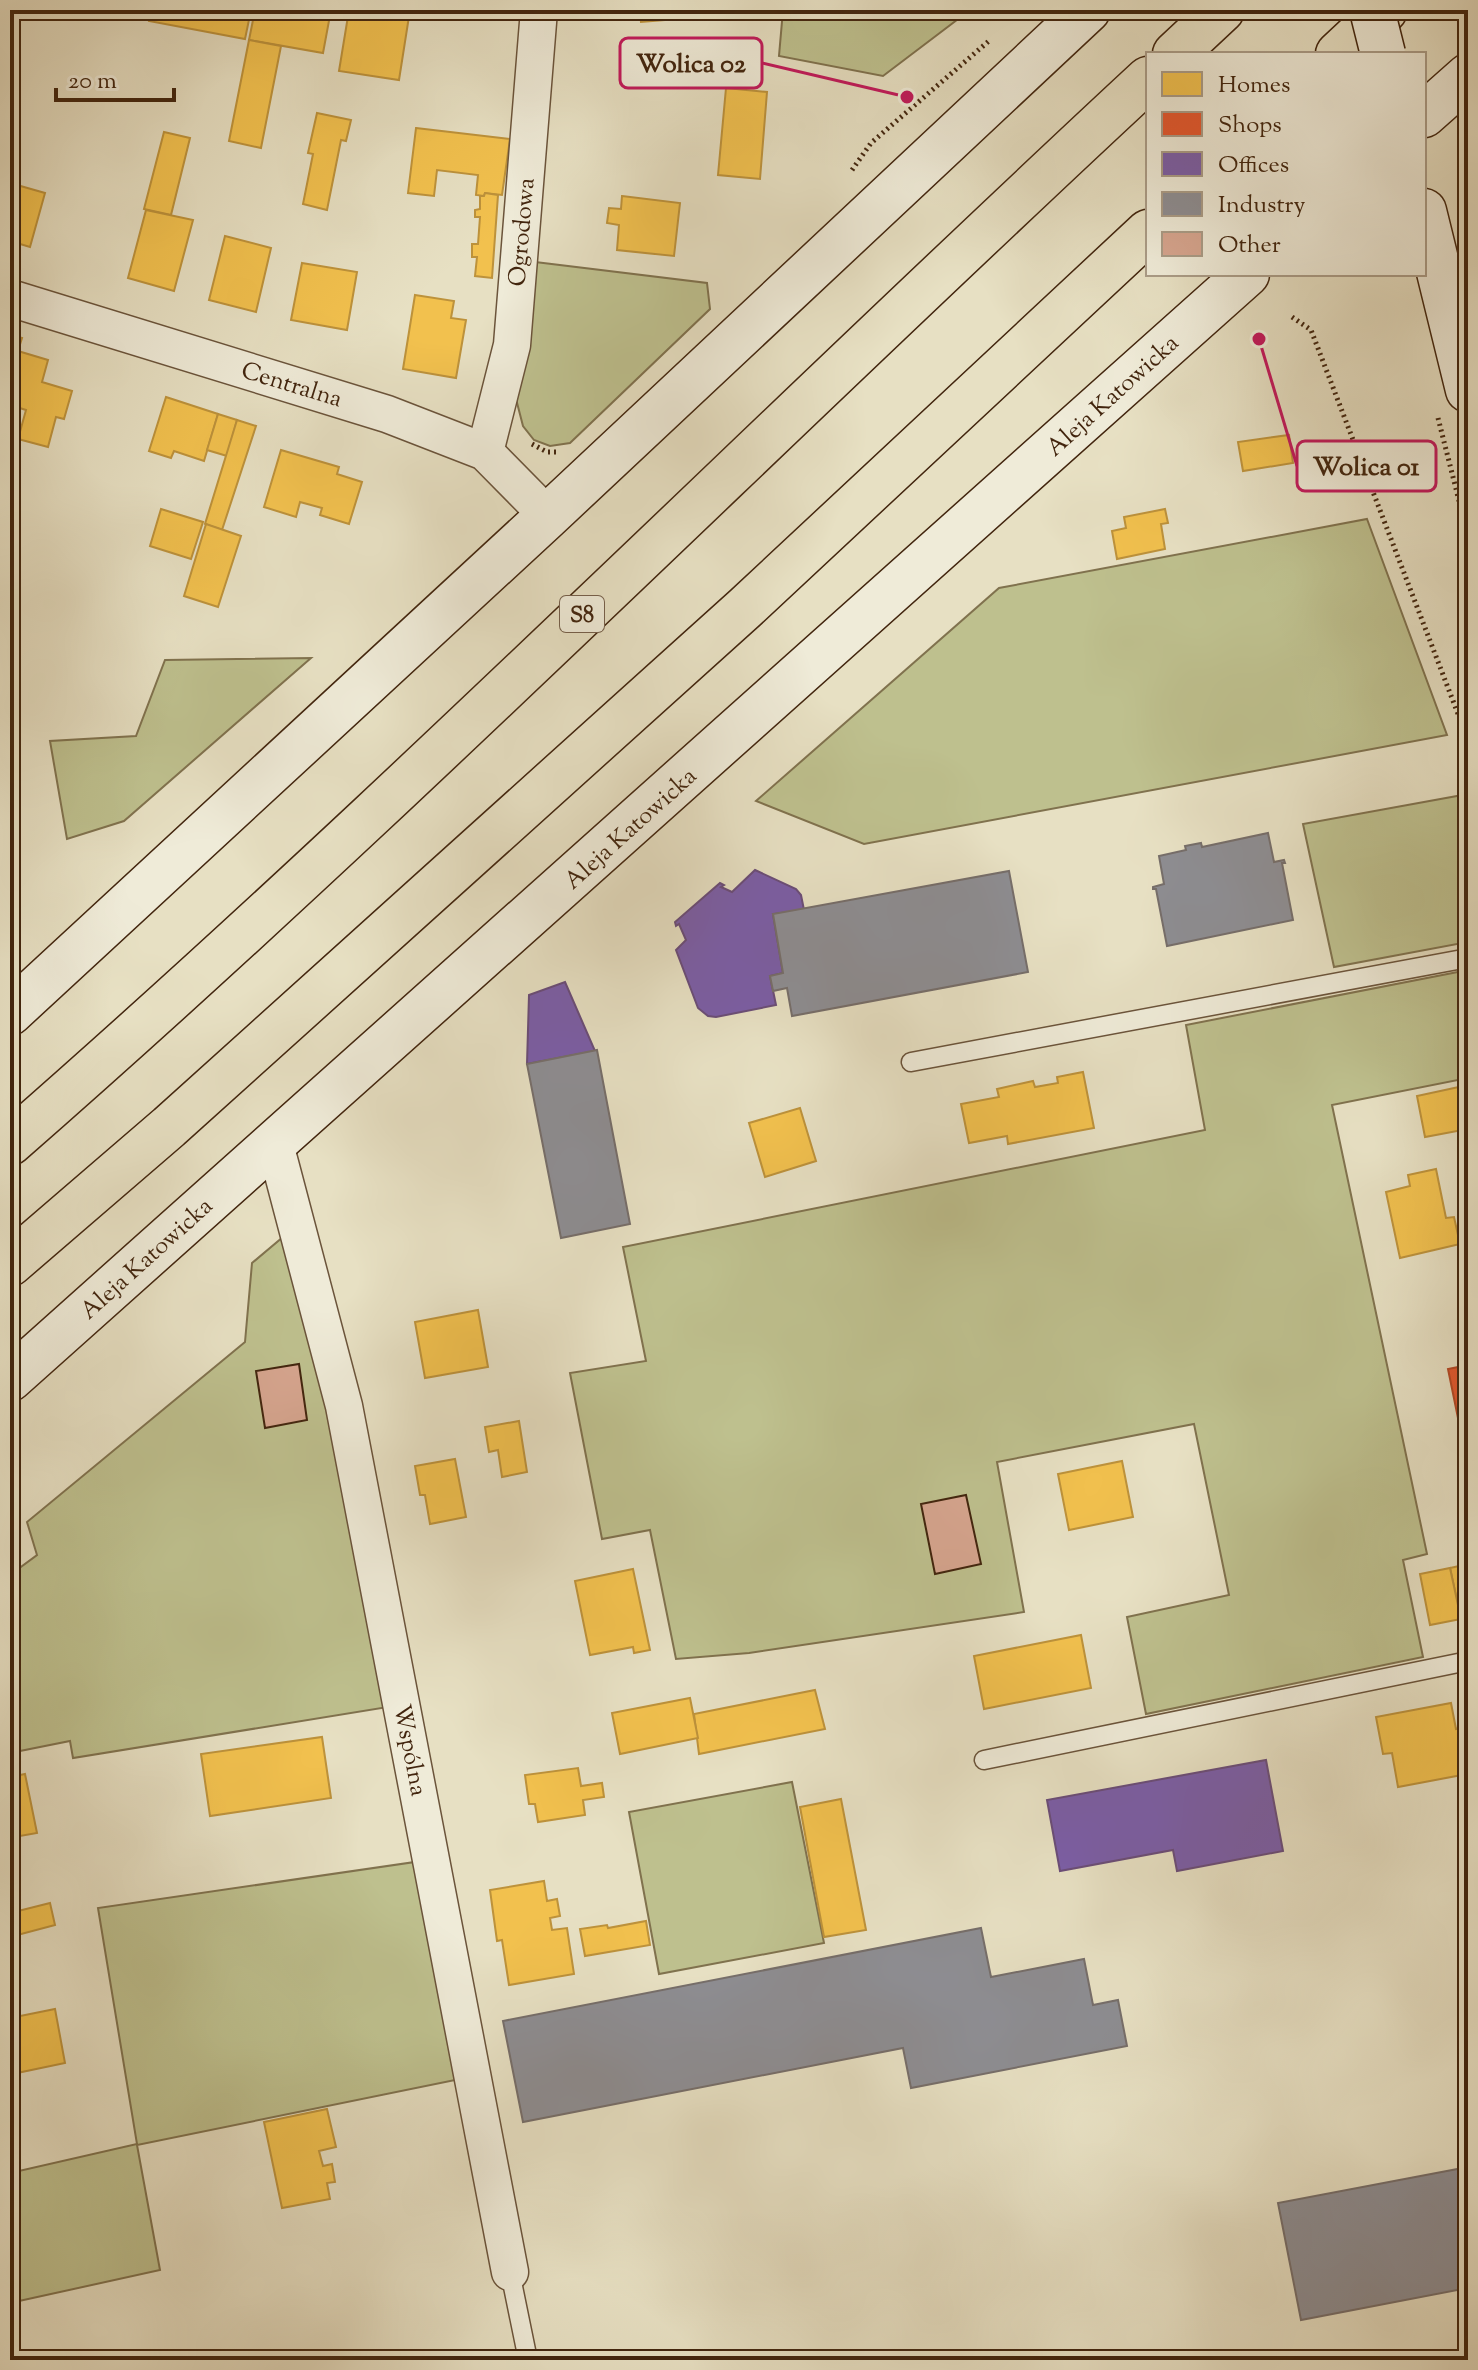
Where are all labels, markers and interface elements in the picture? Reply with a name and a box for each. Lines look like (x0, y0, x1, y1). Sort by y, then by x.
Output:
callout: Wolica 02 (620, 38, 762, 88)
text: Wolica 02 (636, 47, 747, 84)
scale bar (56, 52, 174, 102)
legend (1146, 52, 1426, 276)
text: 20 m (68, 65, 117, 99)
text: Homes (1218, 69, 1290, 103)
text: Shops (1218, 109, 1282, 143)
text: Offices (1218, 149, 1289, 183)
street label: Ogrodowa (501, 176, 545, 288)
text: Industry (1218, 189, 1306, 223)
text: Other (1218, 229, 1281, 263)
street label: Aleja Katowicka (1039, 328, 1187, 465)
street label: Centralna (237, 354, 346, 417)
callout: Wolica 01 (1297, 441, 1436, 491)
text: Wolica 01 (1313, 450, 1419, 487)
road number: S8 (560, 596, 604, 632)
street label: Aleja Katowicka (557, 761, 705, 898)
street label: Aleja Katowicka (73, 1191, 221, 1328)
street label: Wspólna (383, 1702, 435, 1799)

